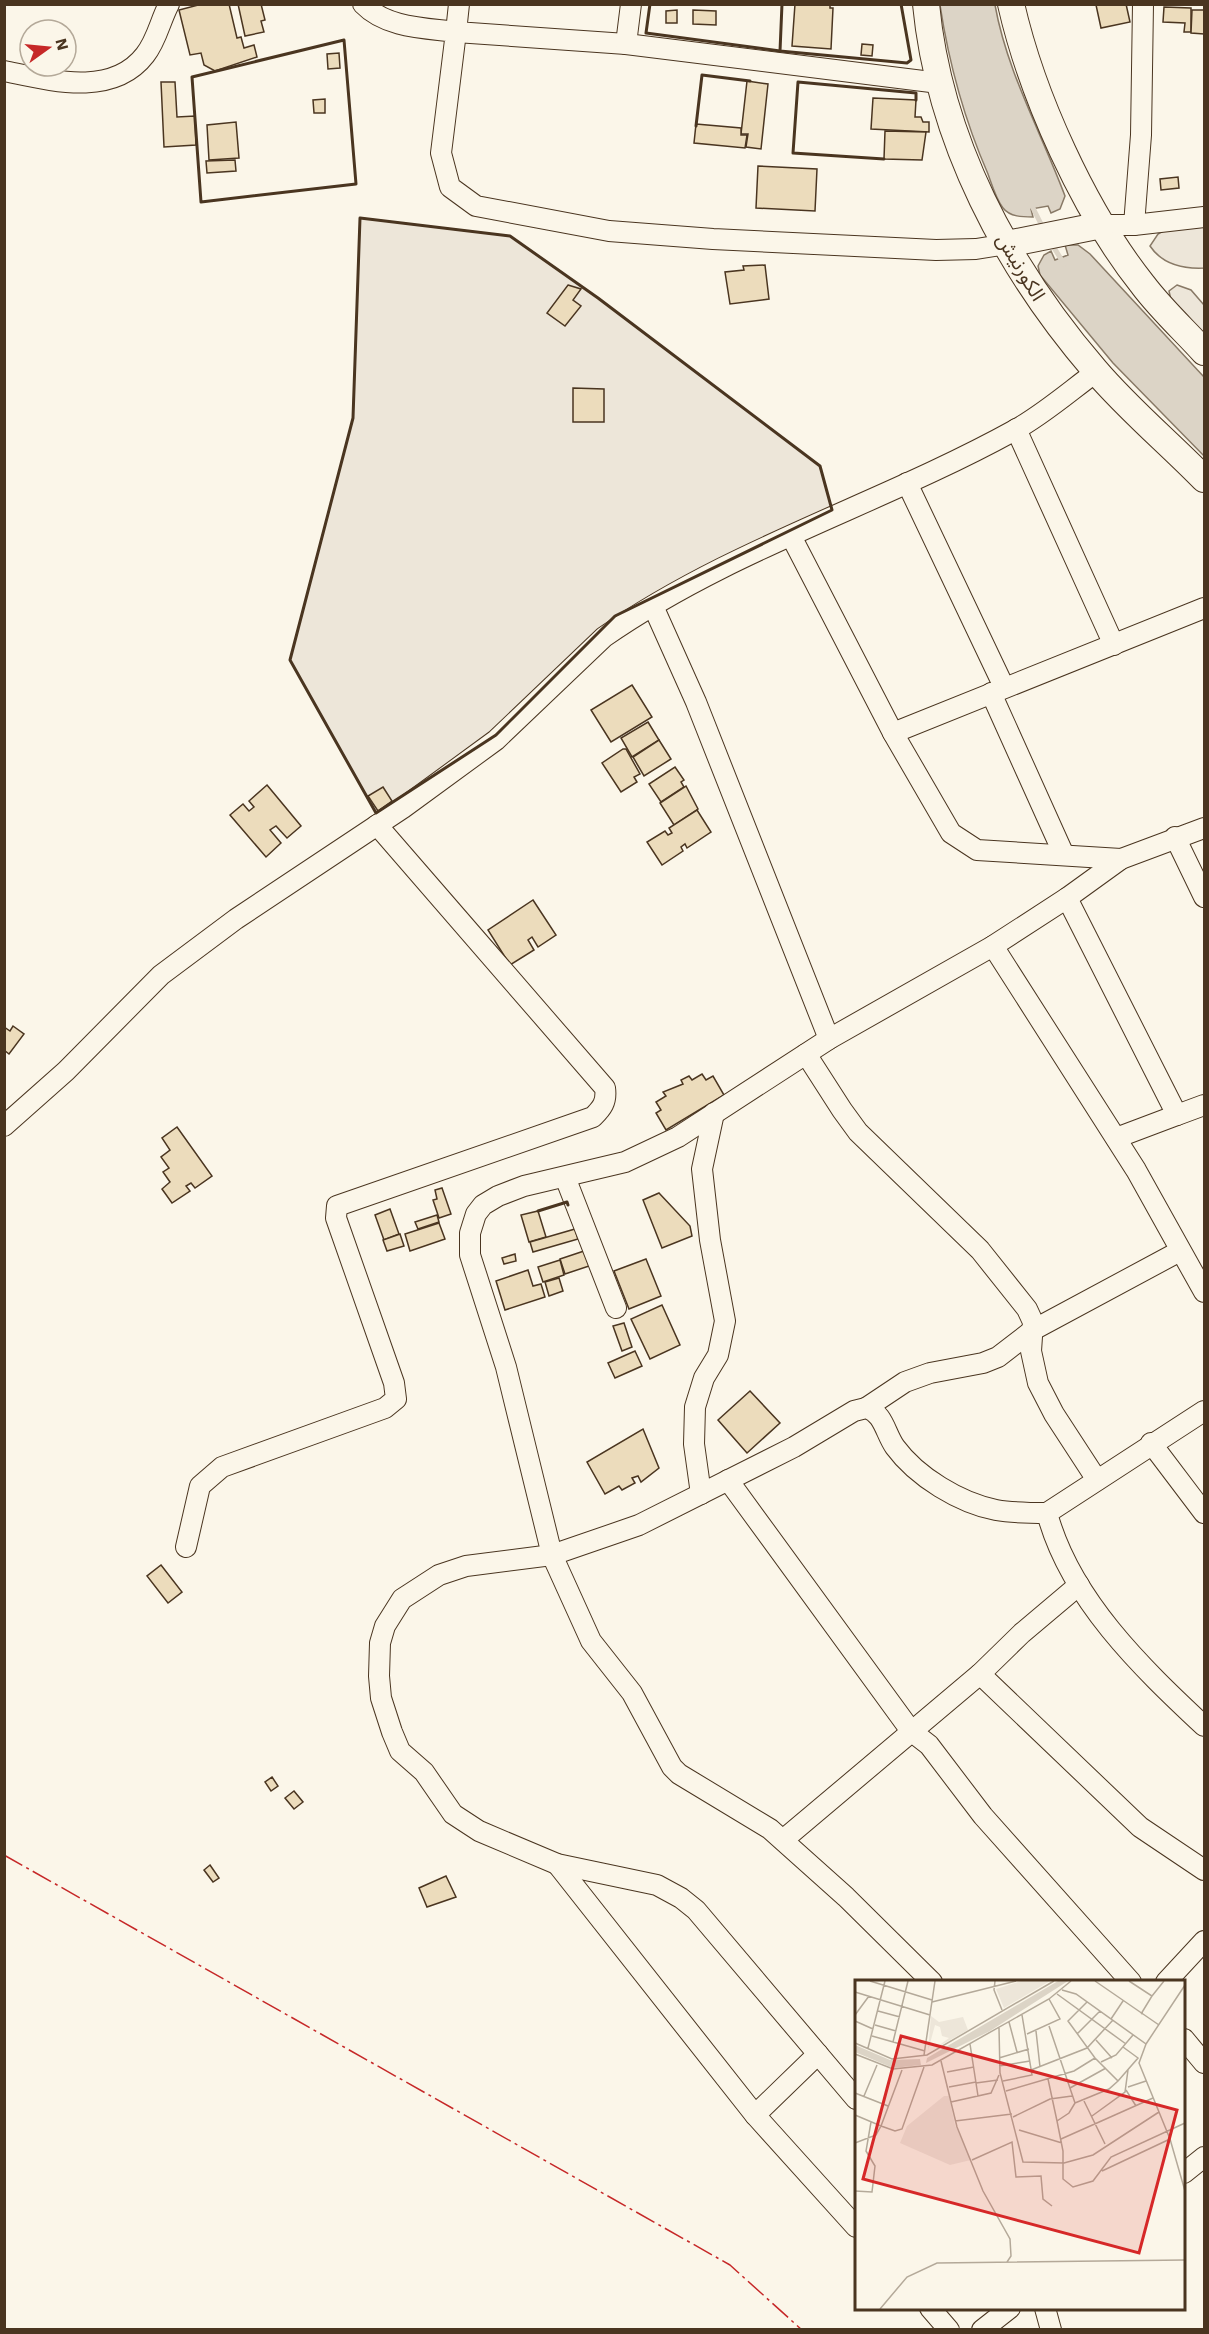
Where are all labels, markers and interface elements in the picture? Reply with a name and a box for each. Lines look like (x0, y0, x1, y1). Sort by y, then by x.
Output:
north arrow (18, 18, 78, 78)
text: N (51, 36, 73, 52)
street label: الكورنيش (992, 229, 1050, 305)
inset map (855, 1980, 1185, 2310)

